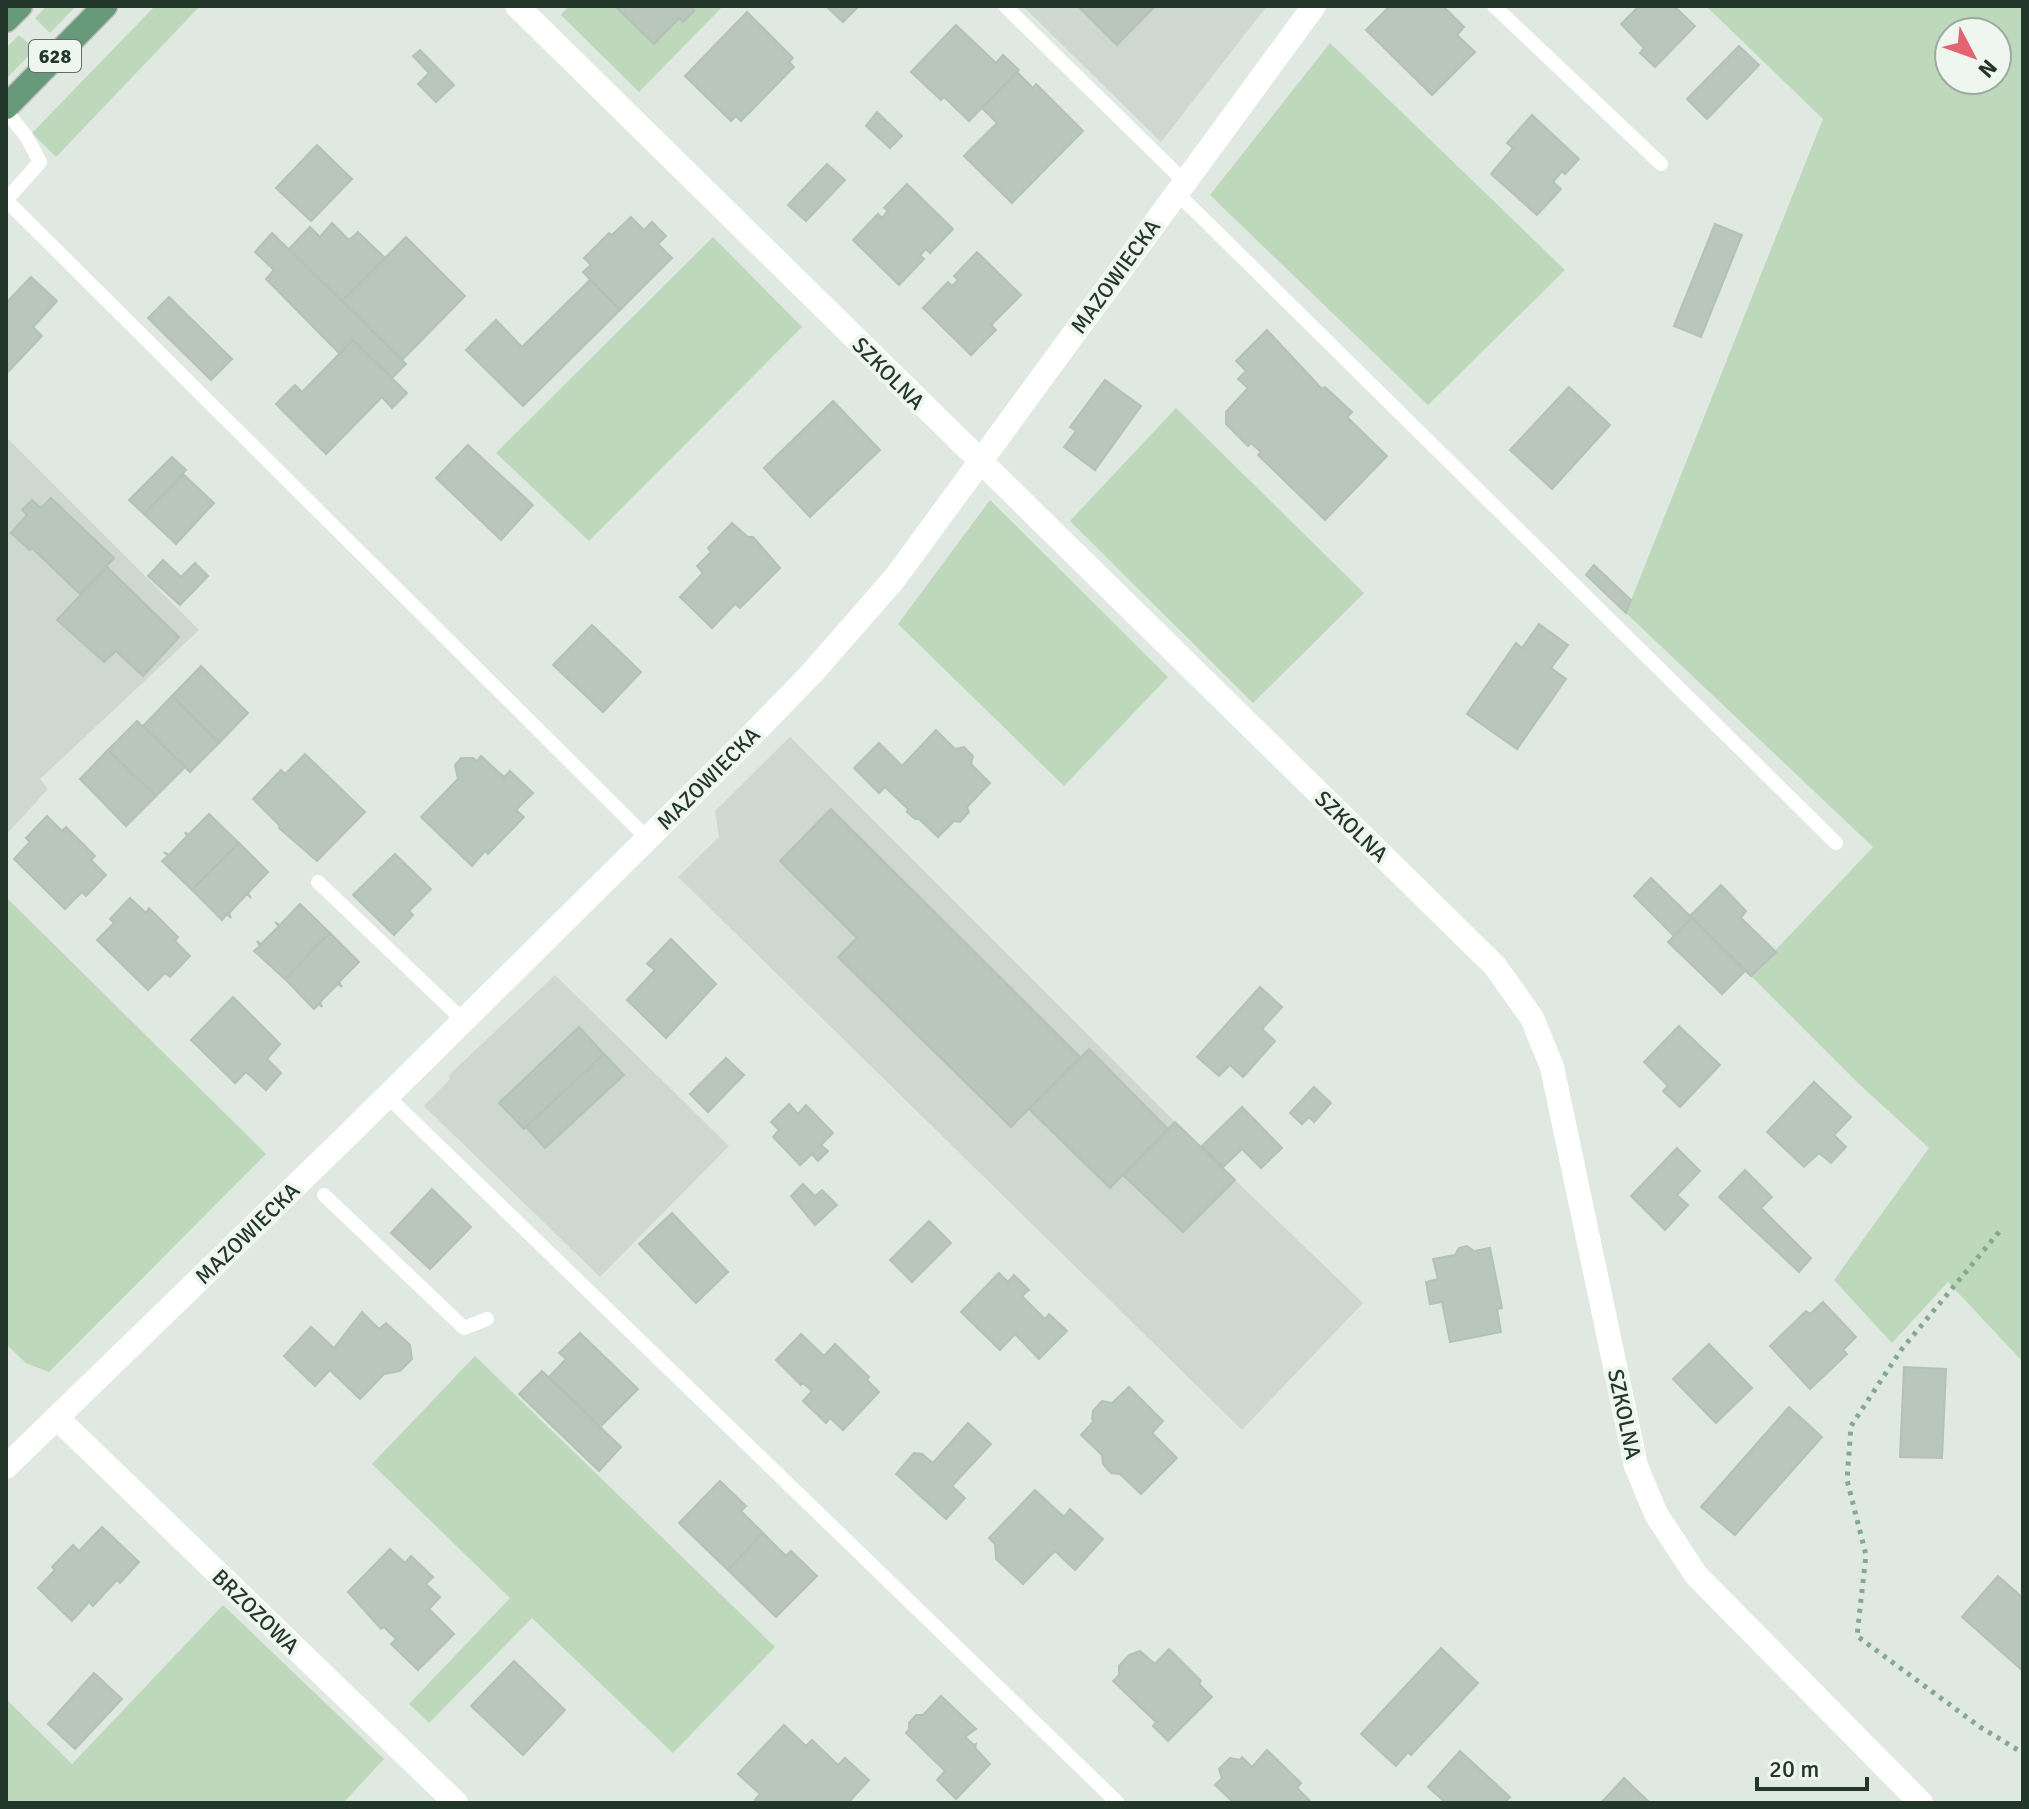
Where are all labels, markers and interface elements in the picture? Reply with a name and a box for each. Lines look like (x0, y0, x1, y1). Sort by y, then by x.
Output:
north arrow (1933, 16, 2013, 96)
road number: 628 (29, 40, 81, 72)
text: N (1973, 54, 2003, 83)
street label: MAZOWIECKA (1065, 213, 1166, 339)
street label: SZKOLNA (847, 332, 931, 416)
street label: MAZOWIECKA (651, 721, 766, 836)
street label: SZKOLNA (1309, 785, 1394, 868)
street label: MAZOWIECKA (189, 1176, 306, 1290)
street label: SZKOLNA (1602, 1367, 1647, 1462)
street label: BRZOZOWA (207, 1563, 305, 1660)
scale bar (1757, 1741, 1867, 1791)
text: 20 m (1769, 1754, 1819, 1784)

